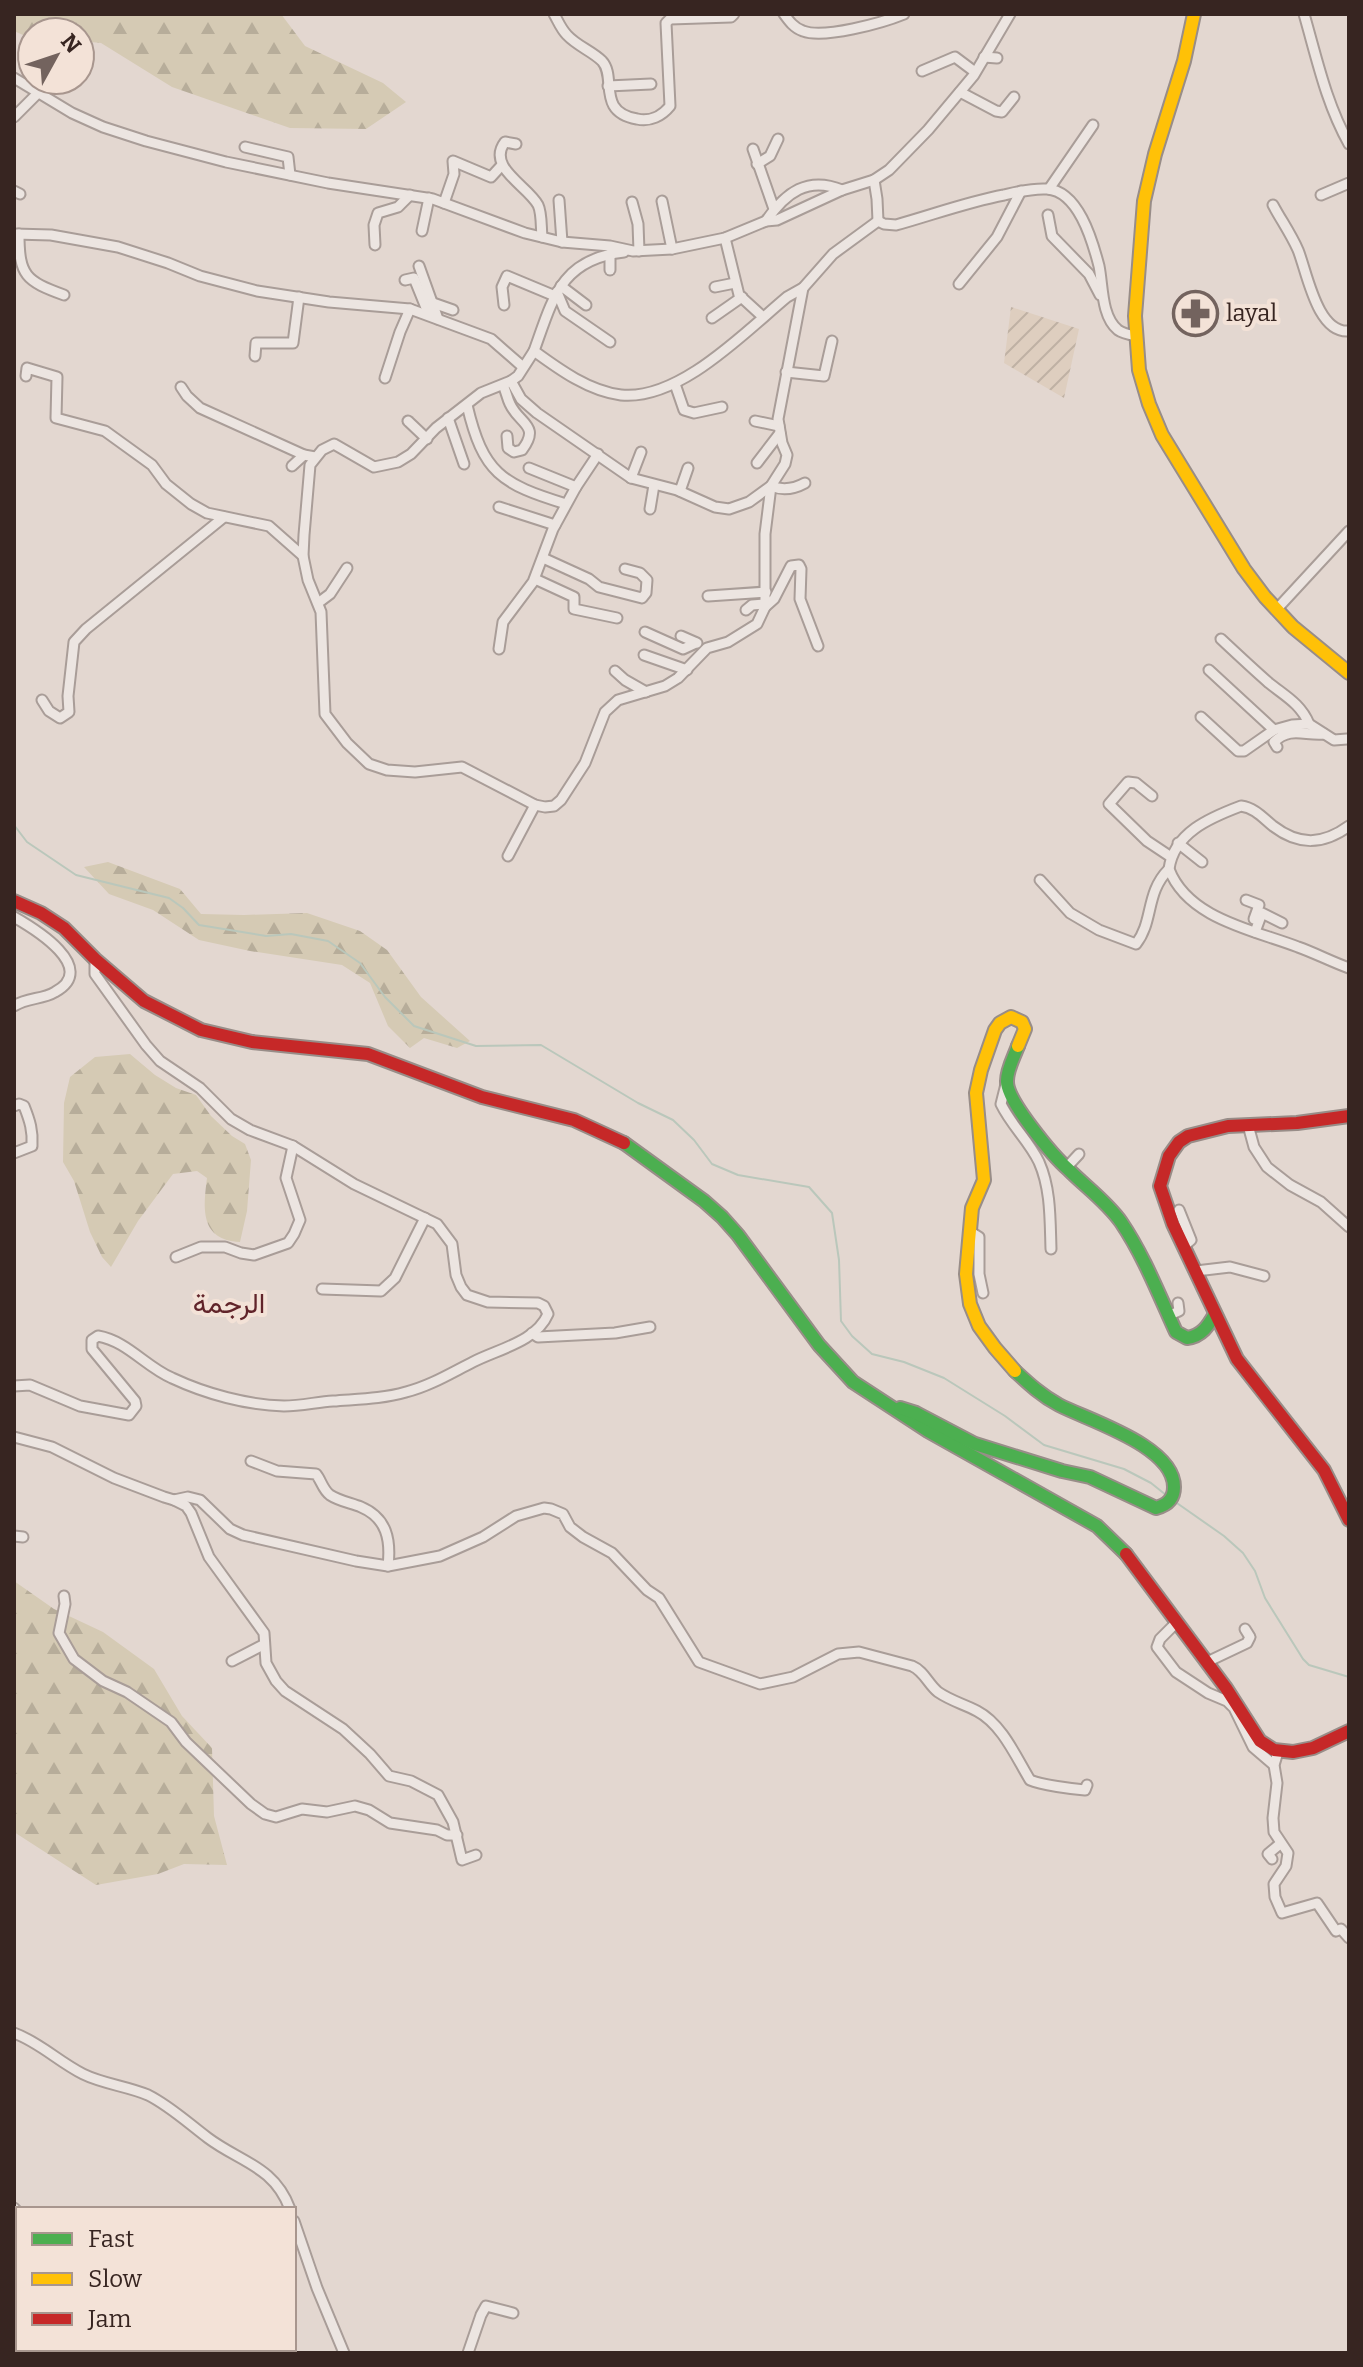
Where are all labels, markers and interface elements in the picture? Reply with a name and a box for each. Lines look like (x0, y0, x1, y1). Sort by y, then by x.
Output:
north arrow (16, 16, 96, 96)
text: N (55, 28, 87, 59)
pharmacy icon: layal (1171, 289, 1219, 337)
place label: layal (1226, 299, 1277, 327)
district label: الرجمة (193, 1287, 265, 1321)
legend (16, 2207, 296, 2351)
text: Fast (88, 2225, 134, 2253)
text: Slow (88, 2265, 143, 2293)
text: Jam (87, 2305, 132, 2333)

